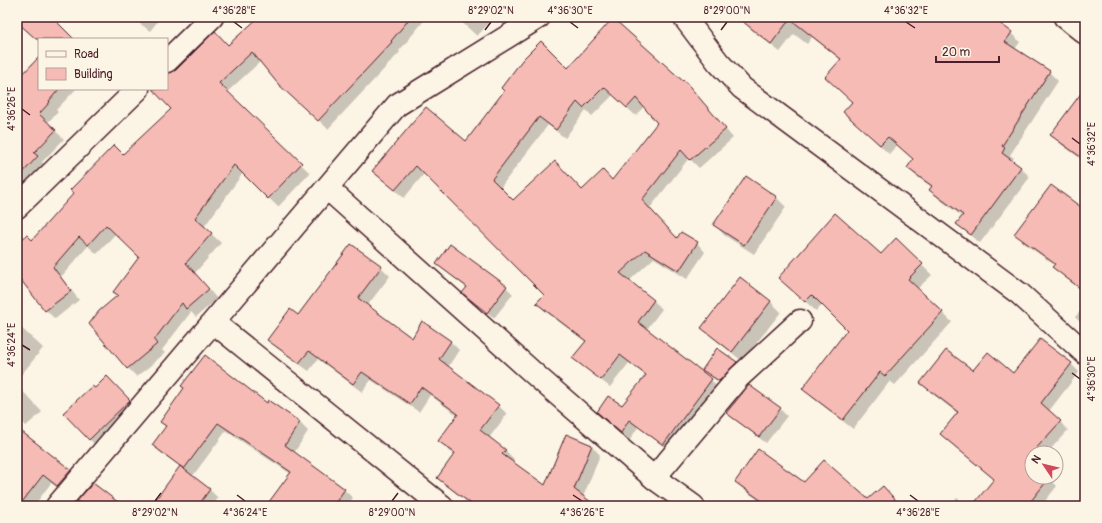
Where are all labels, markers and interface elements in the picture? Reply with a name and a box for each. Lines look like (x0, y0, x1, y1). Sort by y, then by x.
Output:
text: 4°36'28"E (212, 5, 256, 17)
text: 8°29'02"N (468, 5, 514, 17)
text: 4°36'30"E (547, 5, 593, 17)
text: 8°29'00"N (704, 5, 751, 17)
text: 4°36'32"E (884, 5, 928, 17)
legend (38, 38, 168, 90)
scale bar (936, 38, 999, 64)
text: 20 m (942, 45, 971, 60)
text: Road (74, 47, 99, 62)
text: Building (74, 67, 113, 82)
text: 4°36'26"E (6, 87, 18, 131)
text: 4°36'32"E (1086, 122, 1098, 166)
text: 4°36'24"E (6, 323, 18, 367)
text: 4°36'30"E (1086, 356, 1098, 402)
north arrow (1024, 445, 1064, 485)
text: N (1029, 452, 1044, 466)
text: 8°29'02"N (132, 507, 178, 519)
text: 4°36'24"E (223, 507, 267, 519)
text: 8°29'00"N (369, 507, 416, 519)
text: 4°36'26"E (560, 507, 604, 519)
text: 4°36'28"E (896, 507, 940, 519)

